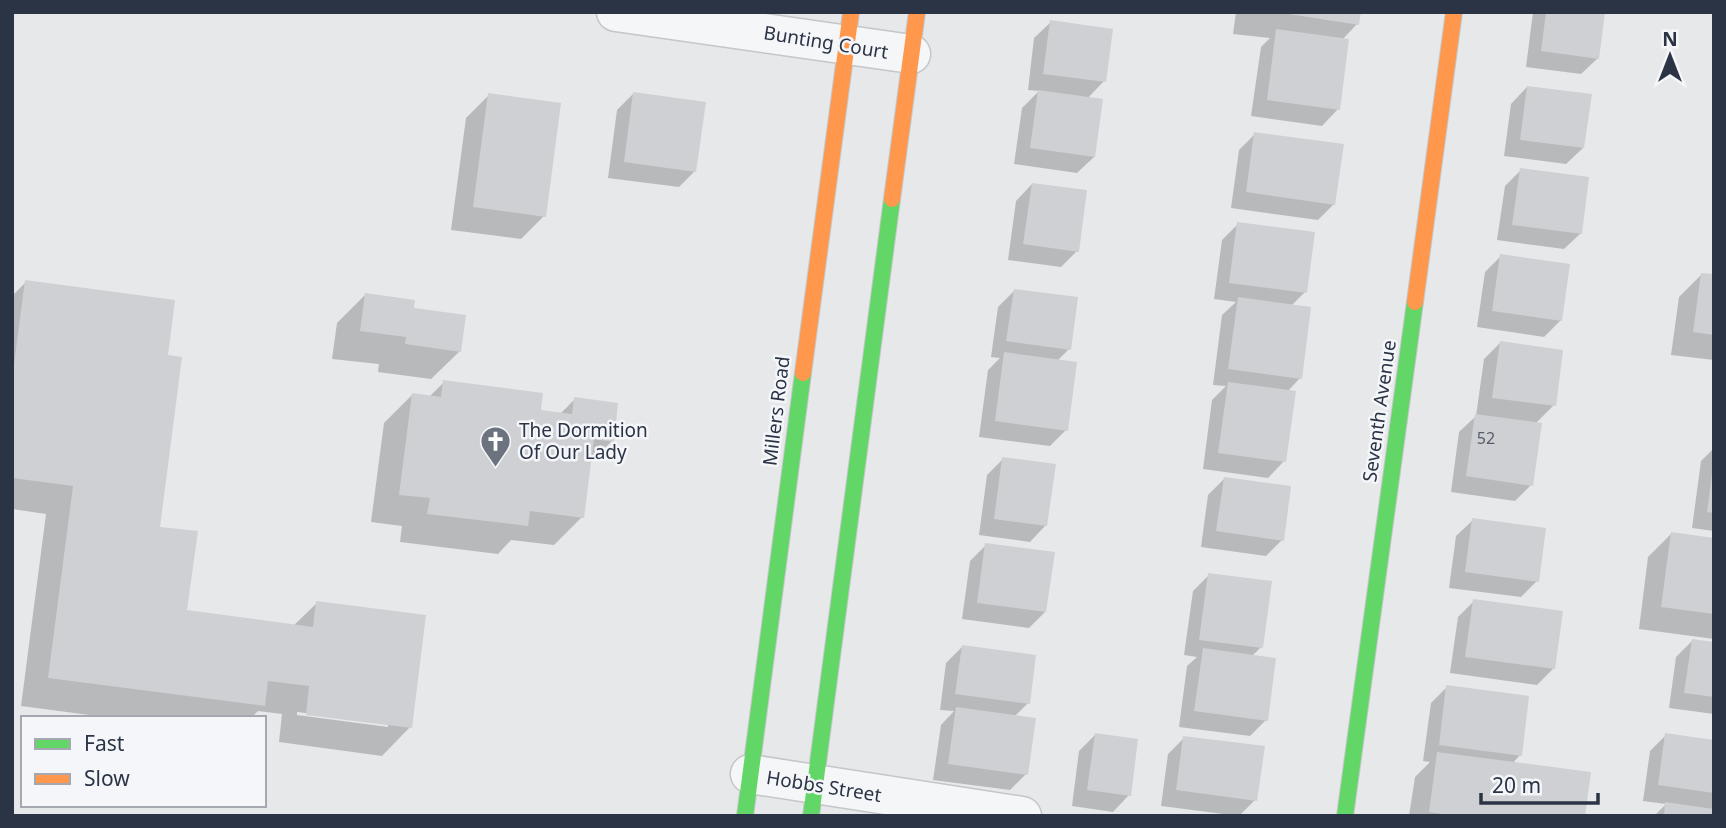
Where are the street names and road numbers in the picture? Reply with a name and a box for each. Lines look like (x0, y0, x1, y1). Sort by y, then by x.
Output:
street label: Bunting Court (762, 19, 890, 65)
street label: Seventh Avenue (1356, 338, 1402, 484)
street label: Millers Road (756, 355, 796, 467)
street label: Hobbs Street (765, 764, 883, 808)

